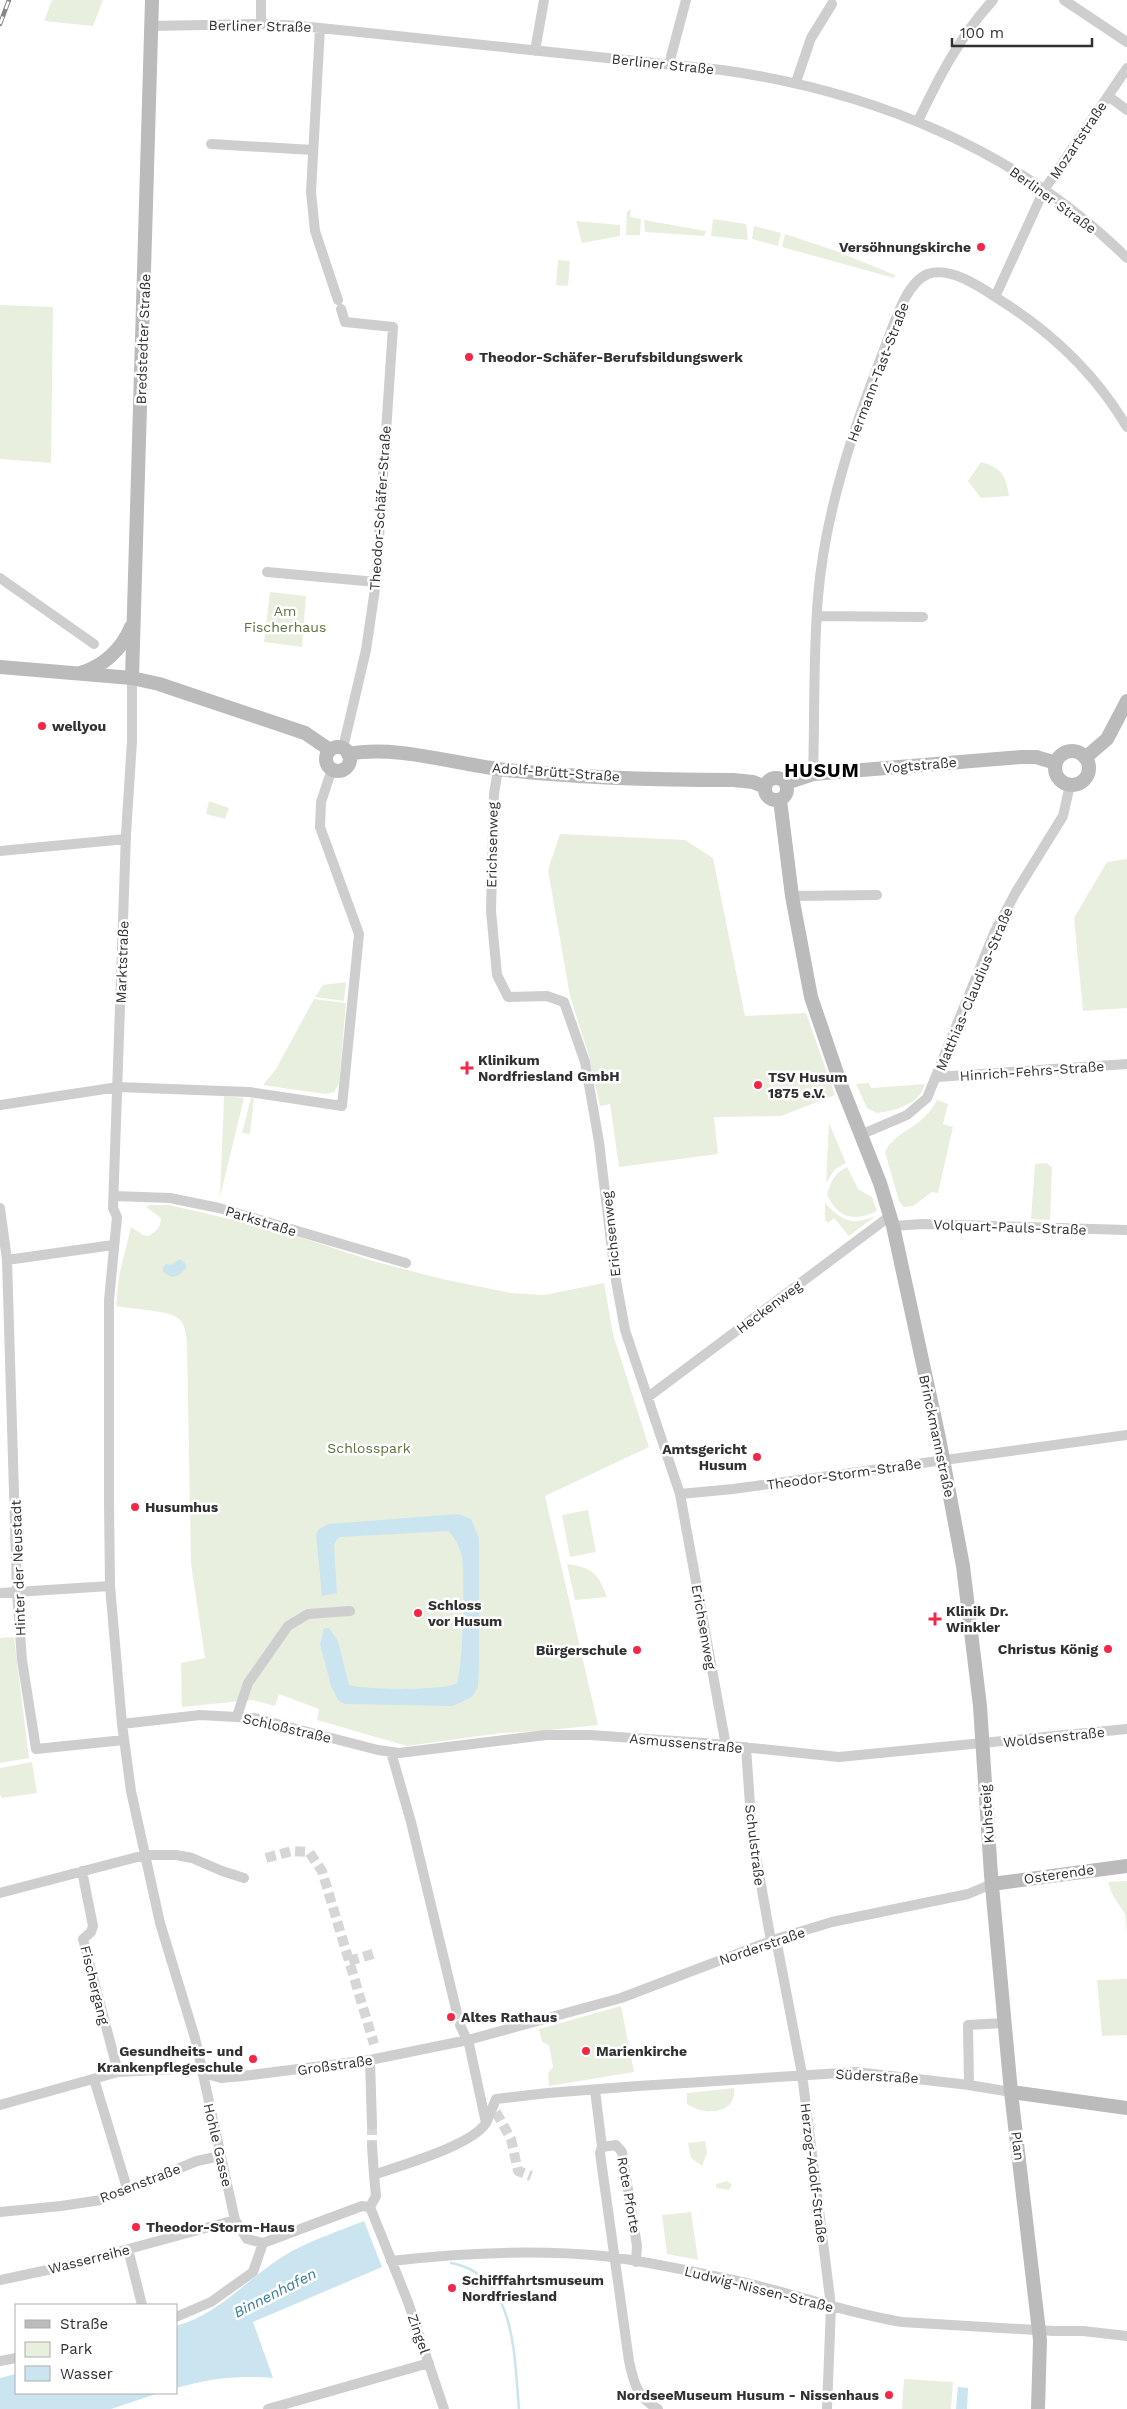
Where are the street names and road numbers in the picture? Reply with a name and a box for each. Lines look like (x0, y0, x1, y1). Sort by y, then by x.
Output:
street label: Berliner Straße (208, 17, 312, 35)
street label: Berliner Straße (611, 51, 715, 77)
street label: Mozartstraße (1046, 98, 1110, 182)
street label: Berliner Straße (1007, 163, 1099, 237)
street label: Bredstedter Straße (133, 273, 153, 405)
street label: Hermann-Tast-Straße (844, 300, 912, 444)
street label: Theodor-Schäfer-Straße (366, 425, 394, 591)
street label: Vogtstraße (883, 754, 957, 776)
street label: Adolf-Brütt-Straße (491, 760, 621, 784)
street label: Erichsenweg (483, 801, 501, 888)
street label: Matthias-Claudius-Straße (932, 905, 1016, 1073)
street label: Marktstraße (113, 920, 131, 1004)
street label: Hinrich-Fehrs-Straße (959, 1058, 1105, 1084)
street label: Erichsenweg (598, 1190, 623, 1278)
street label: Parkstraße (224, 1203, 298, 1239)
street label: Volquart-Pauls-Straße (933, 1216, 1087, 1238)
street label: Heckenweg (733, 1277, 805, 1337)
street label: Brinckmannstraße (916, 1373, 958, 1499)
street label: Theodor-Storm-Straße (766, 1455, 922, 1493)
street label: Hinter der Neustadt (8, 1499, 28, 1636)
street label: Erichsenweg (689, 1583, 719, 1671)
street label: Schloßstraße (241, 1710, 333, 1746)
street label: Woldsenstraße (1002, 1724, 1106, 1750)
street label: Asmussenstraße (629, 1730, 743, 1756)
street label: Kuhsteig (977, 1784, 997, 1844)
street label: Schulstraße (742, 1803, 768, 1887)
street label: Osterende (1023, 1861, 1095, 1887)
street label: Norderstraße (717, 1924, 807, 1968)
street label: Fischergang (77, 1944, 113, 2027)
street label: Großstraße (296, 2052, 374, 2078)
street label: Süderstraße (835, 2066, 919, 2086)
street label: Hohle Gasse (201, 2102, 235, 2188)
street label: Herzog-Adolf-Straße (797, 2102, 831, 2244)
street label: Plan (1008, 2130, 1028, 2162)
street label: Rote Pforte (614, 2155, 644, 2235)
street label: Rosenstraße (97, 2160, 183, 2206)
street label: Wasserreihe (47, 2241, 131, 2277)
street label: Ludwig-Nissen-Straße (683, 2263, 835, 2315)
street label: Zingel (405, 2312, 433, 2357)

